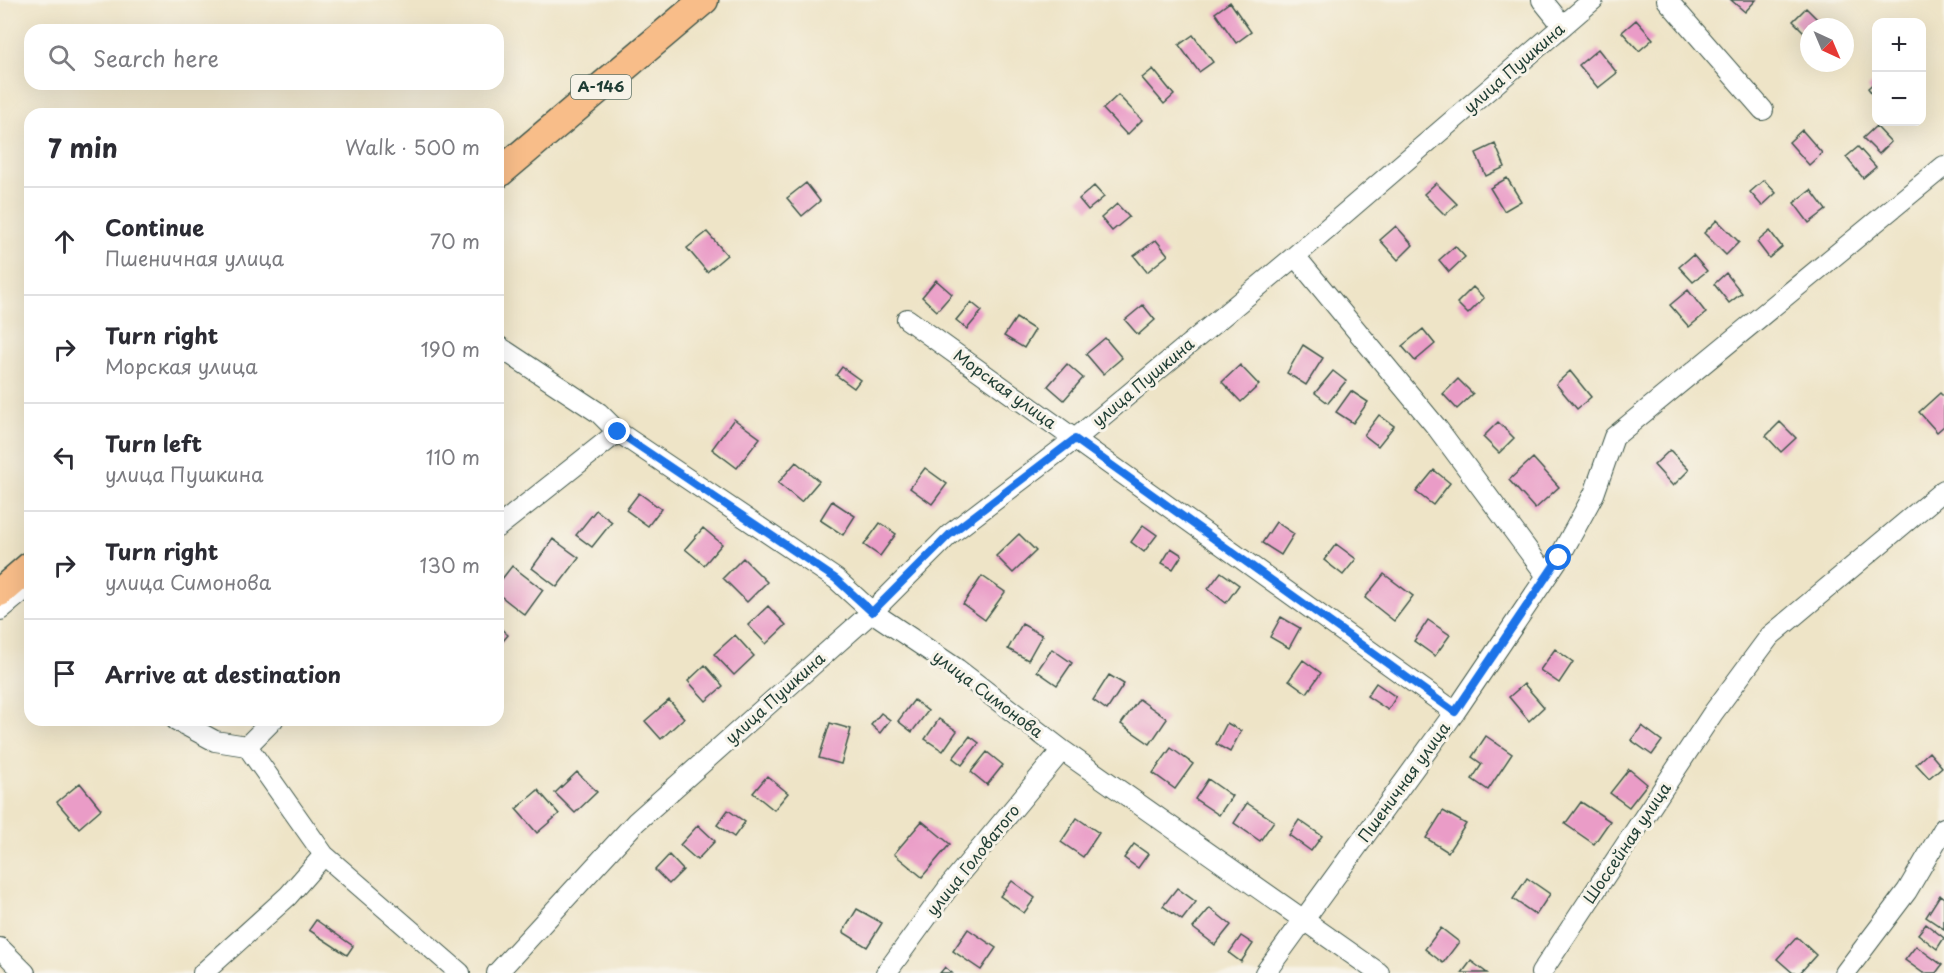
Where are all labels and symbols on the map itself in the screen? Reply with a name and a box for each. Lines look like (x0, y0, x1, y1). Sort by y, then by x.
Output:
street label: улица Пушкина (1458, 17, 1569, 118)
north arrow (1800, 18, 1854, 72)
road number: А-146 (571, 75, 631, 99)
street label: улица Пушкина (1086, 331, 1199, 431)
street label: Морская улица (949, 343, 1062, 434)
route end (604, 418, 630, 444)
route start (1545, 544, 1571, 570)
street label: улица Симонова (928, 644, 1049, 743)
street label: улица Пушкина (719, 646, 830, 749)
street label: Пшеничная улица (1351, 716, 1455, 846)
street label: Шоссейная улица (1577, 777, 1676, 908)
street label: улица Головатого (920, 799, 1025, 920)

